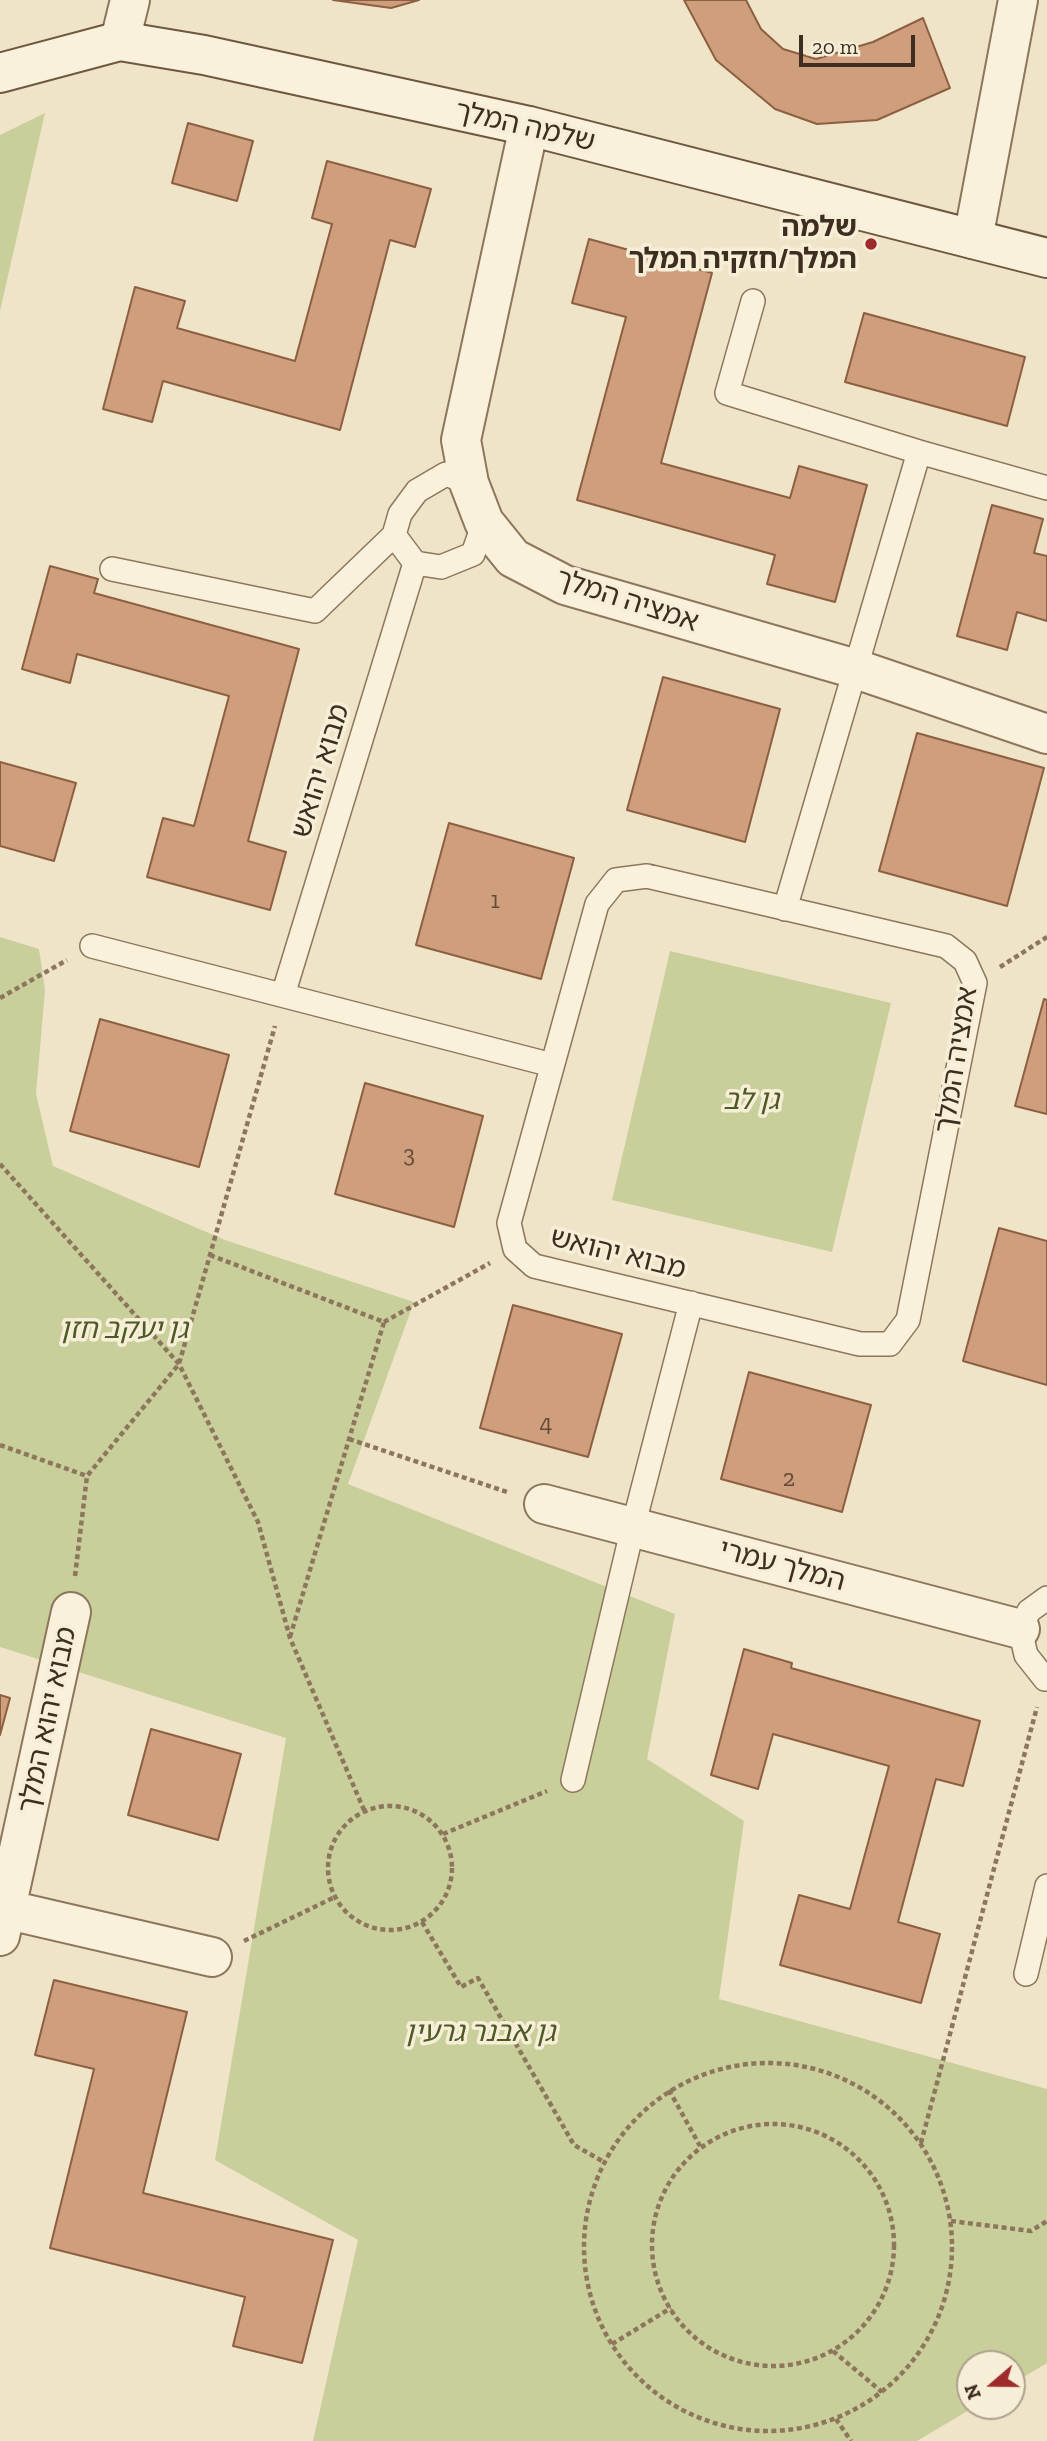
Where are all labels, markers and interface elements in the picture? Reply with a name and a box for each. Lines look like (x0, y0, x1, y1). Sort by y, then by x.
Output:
scale bar (802, 21, 918, 65)
text: 20 m (812, 34, 858, 59)
street label: שלמה המלך (452, 95, 598, 159)
place label: שלמה המלך/חזקיה המלך (629, 211, 857, 277)
marker: שלמה המלך/חזקיה המלך (863, 236, 879, 252)
street label: אמציה המלך (551, 562, 703, 640)
street label: מבוא יהואש (285, 700, 357, 842)
house number: 1 (490, 887, 500, 915)
street label: אמציה המלך (929, 984, 985, 1136)
park label: גן לב (723, 1084, 779, 1118)
house number: 3 (403, 1141, 415, 1169)
street label: מבוא יהואש (547, 1221, 689, 1287)
park label: גן יעקב חזן (60, 1313, 188, 1347)
house number: 4 (540, 1410, 552, 1438)
house number: 2 (783, 1465, 795, 1493)
street label: המלך עמרי (715, 1533, 849, 1599)
street label: מבוא יהוא המלך (12, 1624, 84, 1816)
park label: גן אבנר גרעין (405, 2016, 555, 2050)
north arrow (956, 2350, 1026, 2420)
text: N (959, 2381, 986, 2402)

